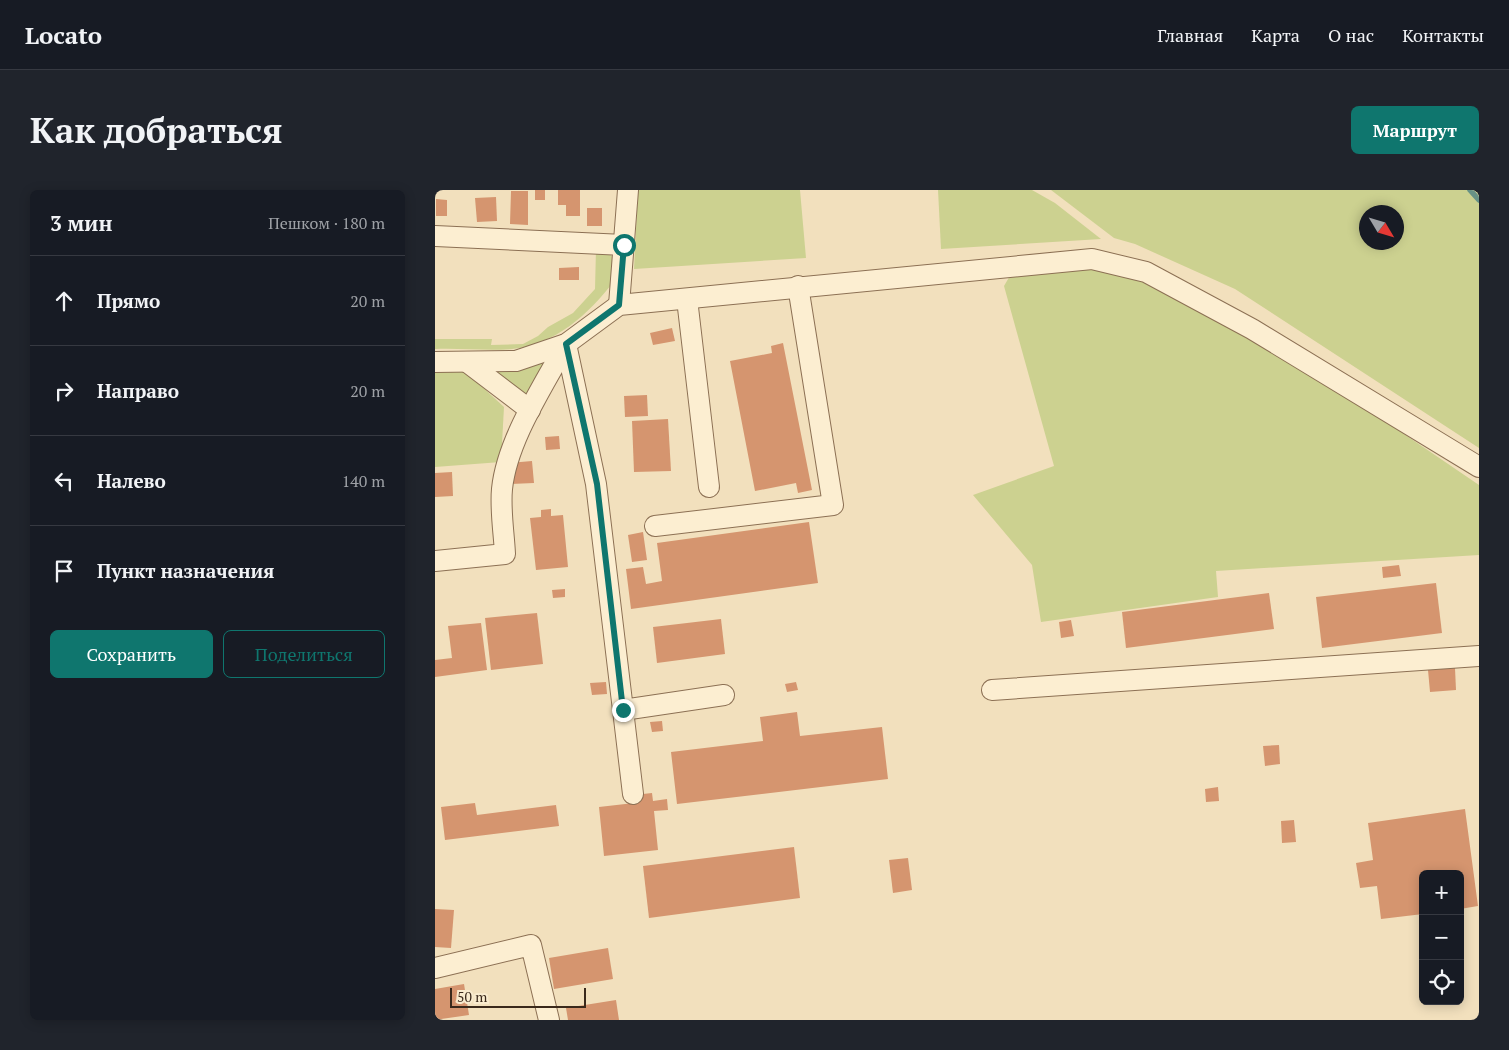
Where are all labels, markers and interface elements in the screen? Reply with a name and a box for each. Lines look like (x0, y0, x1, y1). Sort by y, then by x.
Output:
text: Locato (25, 19, 102, 51)
text: Главная (1157, 23, 1223, 47)
text: Карта (1251, 23, 1300, 47)
text: О нас (1328, 23, 1374, 47)
text: Контакты (1402, 23, 1484, 47)
button: Маршрут (1351, 106, 1479, 154)
text: Как добраться (30, 107, 283, 153)
north arrow (1359, 205, 1404, 250)
text: 3 мин (50, 209, 112, 237)
text: Пешком · 180 m (268, 212, 385, 234)
route start (613, 234, 636, 257)
icon: ahead (50, 287, 78, 315)
text: Прямо (97, 288, 160, 313)
text: 20 m (350, 290, 385, 312)
icon: right (50, 377, 78, 405)
text: Направо (97, 378, 179, 403)
text: 20 m (350, 380, 385, 402)
icon: left (50, 467, 78, 495)
text: Налево (97, 468, 166, 493)
text: 140 m (342, 470, 385, 492)
icon: arrive (50, 557, 78, 585)
text: Пункт назначения (97, 558, 274, 583)
button: Сохранить (50, 630, 213, 678)
button: Поделиться (223, 630, 385, 678)
route end (612, 699, 635, 722)
map controls (1419, 870, 1464, 1005)
button: + (1419, 870, 1464, 915)
button: − (1419, 915, 1464, 960)
button: locate (1419, 960, 1464, 1005)
scale bar (450, 985, 586, 1008)
text: 50 m (457, 987, 487, 1006)

